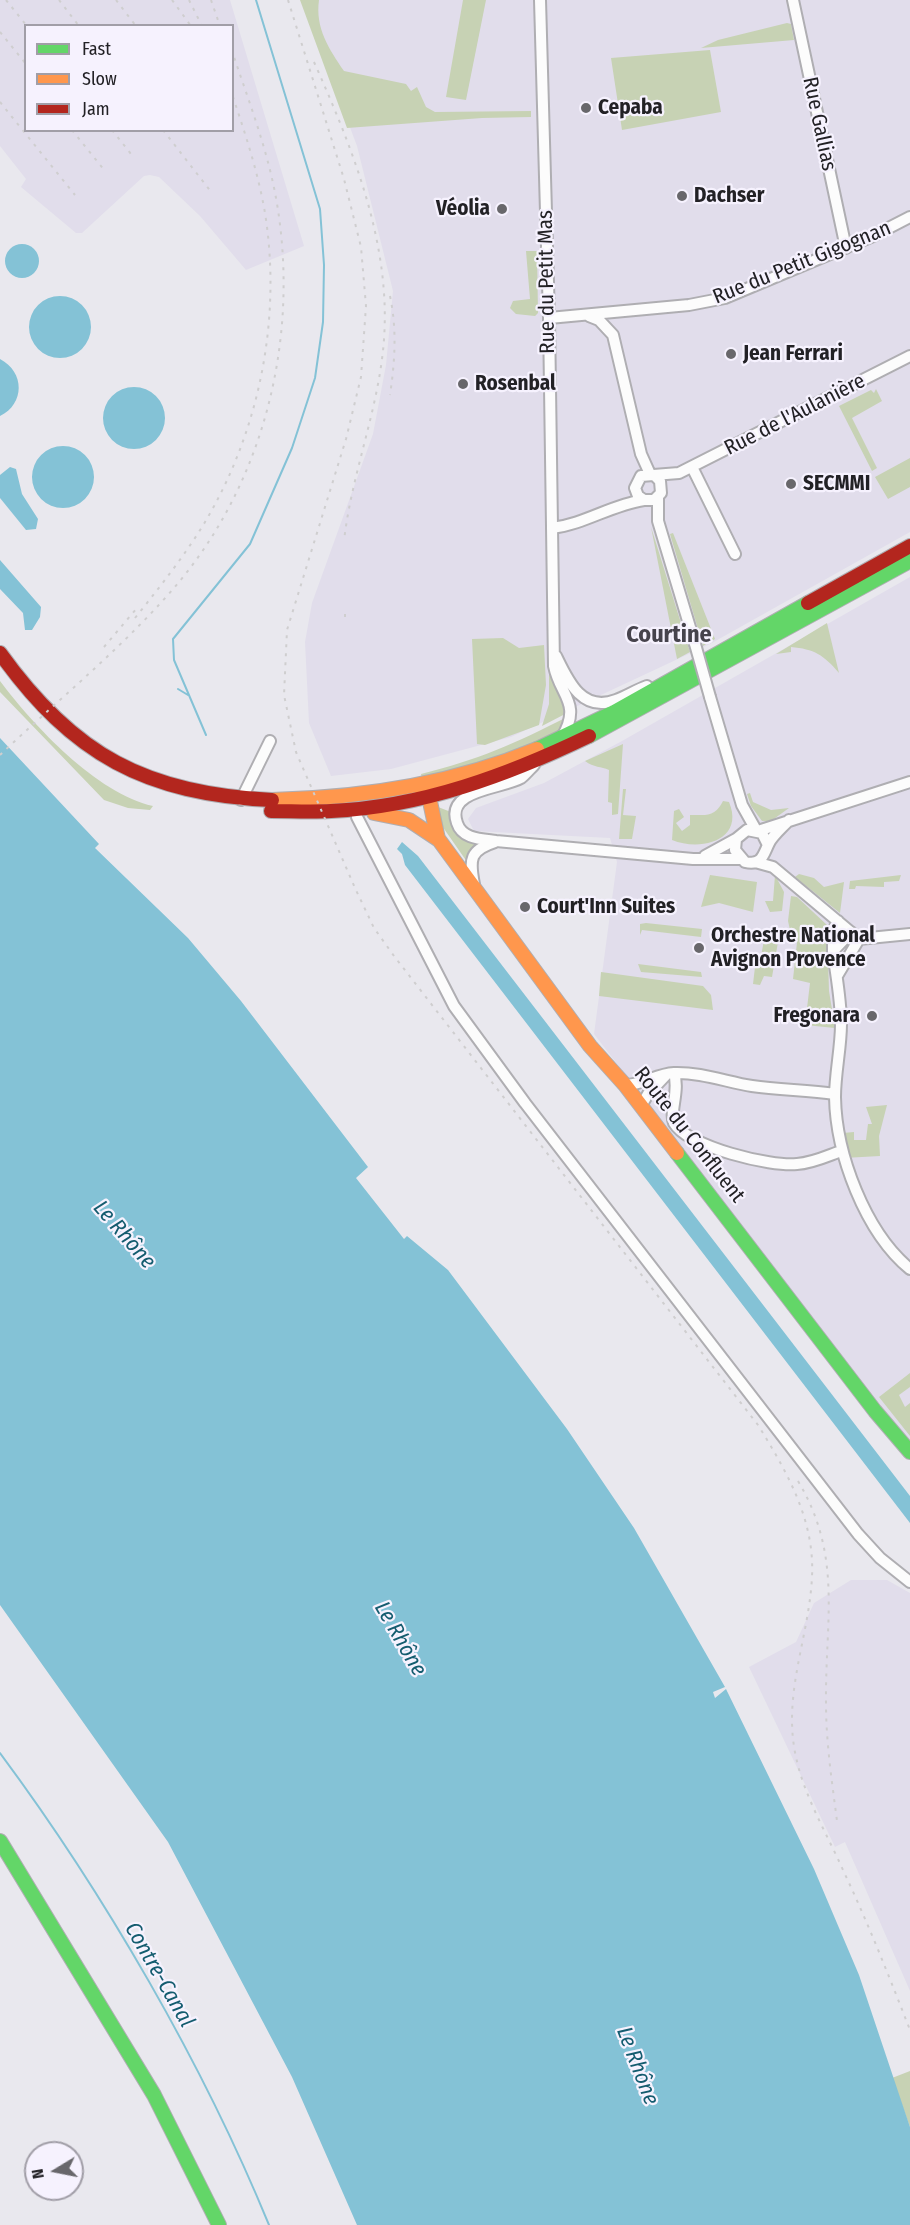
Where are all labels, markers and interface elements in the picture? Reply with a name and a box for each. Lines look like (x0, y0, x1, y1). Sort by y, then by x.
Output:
legend (24, 24, 234, 132)
text: Fast (82, 38, 111, 60)
text: Slow (82, 68, 117, 90)
street label: Rue Gallias (797, 75, 841, 173)
place label: Cepaba (598, 95, 663, 121)
text: Jam (82, 98, 110, 120)
marker: Cepaba (579, 101, 593, 115)
place label: Dachser (694, 183, 764, 209)
marker: Dachser (675, 189, 689, 203)
place label: Véolia (436, 196, 490, 222)
marker: Véolia (495, 202, 509, 216)
street label: Rue du Petit Mas (533, 210, 561, 354)
street label: Rue du Petit Gigognan (709, 216, 895, 310)
place label: Jean Ferrari (743, 341, 843, 367)
marker: Jean Ferrari (724, 347, 738, 361)
street label: Rue de l'Aulanière (720, 369, 870, 461)
place label: Rosenbal (475, 371, 556, 397)
marker: Rosenbal (456, 377, 470, 391)
place label: SECMMI (803, 471, 870, 497)
marker: SECMMI (784, 477, 798, 491)
district label: Courtine (626, 621, 712, 649)
place label: Court'Inn Suites (537, 894, 675, 920)
marker: Court'Inn Suites (518, 900, 532, 914)
place label: Orchestre National Avignon Provence (711, 923, 875, 973)
marker: Orchestre National Avignon Provence (692, 941, 706, 955)
place label: Fregonara (774, 1003, 860, 1029)
marker: Fregonara (865, 1009, 879, 1023)
street label: Route du Confluent (628, 1062, 750, 1208)
water label: Le Rhône (87, 1196, 161, 1274)
water label: Le Rhône (368, 1597, 432, 1681)
water label: Contre-Canal (118, 1918, 200, 2032)
water label: Le Rhône (610, 2023, 664, 2109)
north arrow (24, 2141, 84, 2201)
text: N (28, 2167, 48, 2180)

